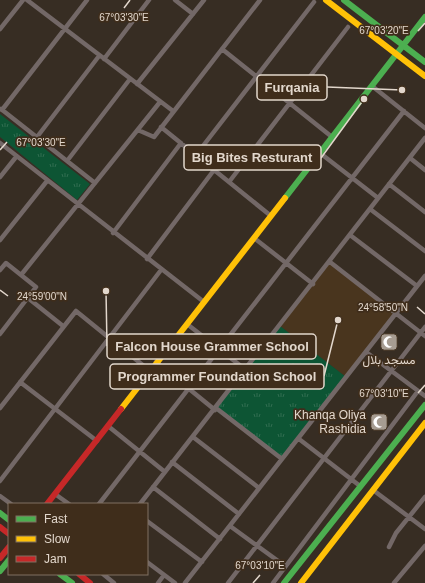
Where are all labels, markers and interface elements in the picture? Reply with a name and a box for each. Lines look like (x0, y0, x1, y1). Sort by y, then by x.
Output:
text: 67°03'30"E (99, 12, 149, 23)
text: 67°03'20"E (359, 25, 409, 36)
callout: Furqania (257, 75, 327, 100)
text: Furqania (265, 80, 320, 95)
text: 67°03'30"E (16, 137, 66, 148)
callout: Big Bites Resturant (184, 145, 321, 170)
text: Big Bites Resturant (192, 150, 313, 165)
text: 24°59'00"N (17, 291, 67, 302)
text: 24°58'50"N (358, 302, 408, 313)
mosque icon: مسجد بلال (379, 332, 399, 352)
callout: Falcon House Grammer School (107, 334, 316, 359)
text: Falcon House Grammer School (115, 339, 309, 354)
place label: مسجد بلال (363, 353, 415, 368)
callout: Programmer Foundation School (110, 364, 324, 389)
text: Programmer Foundation School (118, 369, 316, 384)
text: 67°03'10"E (359, 388, 409, 399)
place label: Khanqa Oliya Rashidia (294, 408, 366, 436)
mosque icon: Khanqa Oliya Rashidia (369, 412, 389, 432)
legend (8, 503, 148, 575)
text: Fast (44, 512, 68, 526)
text: Slow (44, 532, 70, 546)
text: Jam (44, 552, 67, 566)
text: 67°03'10"E (235, 560, 285, 571)

